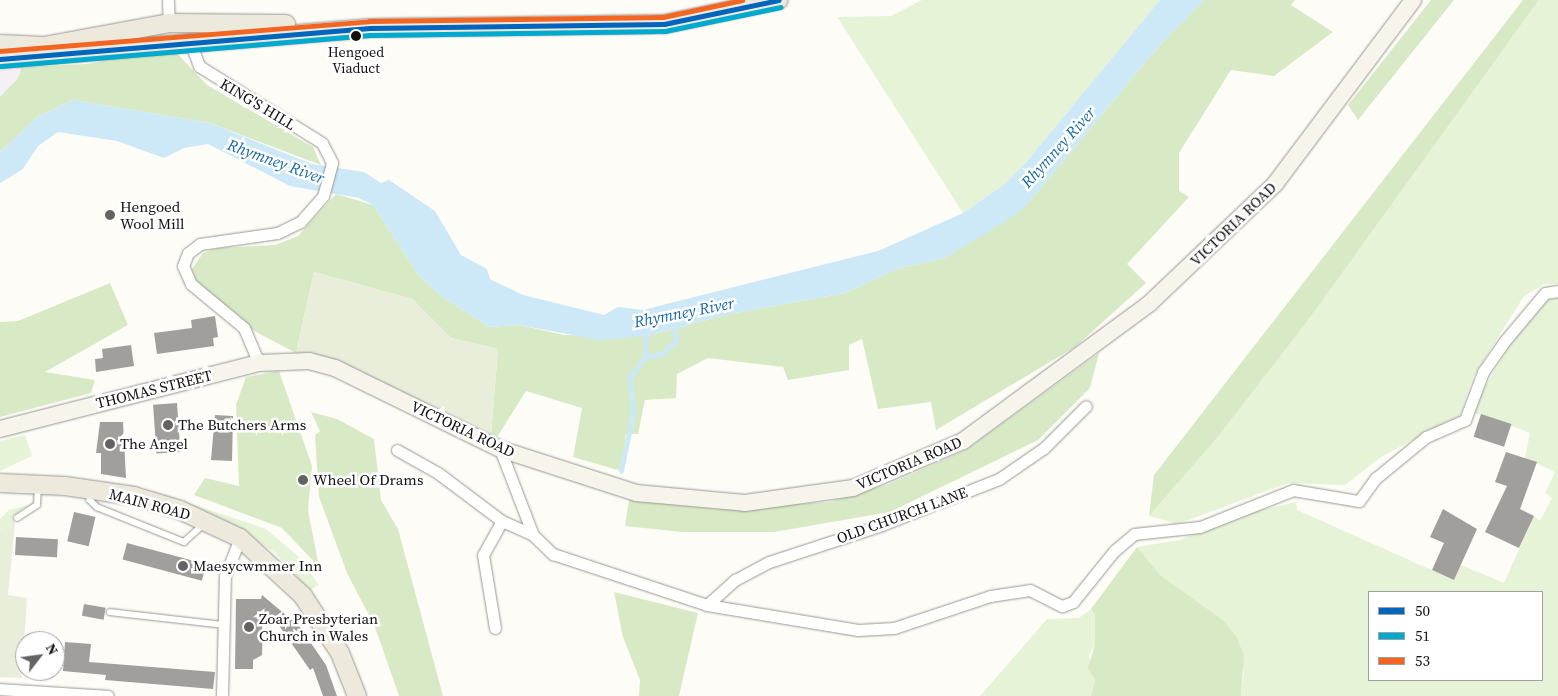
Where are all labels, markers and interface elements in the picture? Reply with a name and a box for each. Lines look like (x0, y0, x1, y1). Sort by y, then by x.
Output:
marker: Hengoed Viaduct (351, 31, 361, 41)
place label: Hengoed Viaduct (328, 44, 384, 76)
street label: KING'S HILL (217, 74, 299, 134)
water label: Rhymney River (1017, 103, 1099, 191)
water label: Rhymney River (225, 135, 327, 187)
street label: VICTORIA ROAD (1186, 178, 1280, 270)
place label: Hengoed Wool Mill (120, 197, 185, 232)
marker: Hengoed Wool Mill (104, 209, 116, 221)
water label: Rhymney River (632, 293, 736, 331)
street label: THOMAS STREET (94, 366, 214, 412)
street label: VICTORIA ROAD (408, 397, 518, 461)
place label: The Butchers Arms (178, 416, 306, 434)
marker: The Butchers Arms (162, 419, 174, 431)
street label: VICTORIA ROAD (854, 433, 964, 493)
place label: The Angel (120, 435, 188, 453)
marker: The Angel (104, 438, 116, 450)
place label: Wheel Of Drams (313, 471, 423, 489)
marker: Wheel Of Drams (297, 474, 309, 486)
street label: OLD CHURCH LANE (834, 483, 970, 547)
street label: MAIN ROAD (107, 485, 193, 523)
place label: Maesycwmmer Inn (193, 557, 322, 575)
marker: Maesycwmmer Inn (177, 560, 189, 572)
legend (1368, 591, 1543, 681)
text: 50 (1415, 600, 1430, 621)
place label: Zoar Presbyterian Church in Wales (259, 609, 378, 644)
marker: Zoar Presbyterian Church in Wales (243, 621, 255, 633)
text: 51 (1415, 625, 1430, 646)
north arrow (15, 631, 65, 681)
text: N (41, 640, 63, 658)
text: 53 (1415, 650, 1430, 671)

